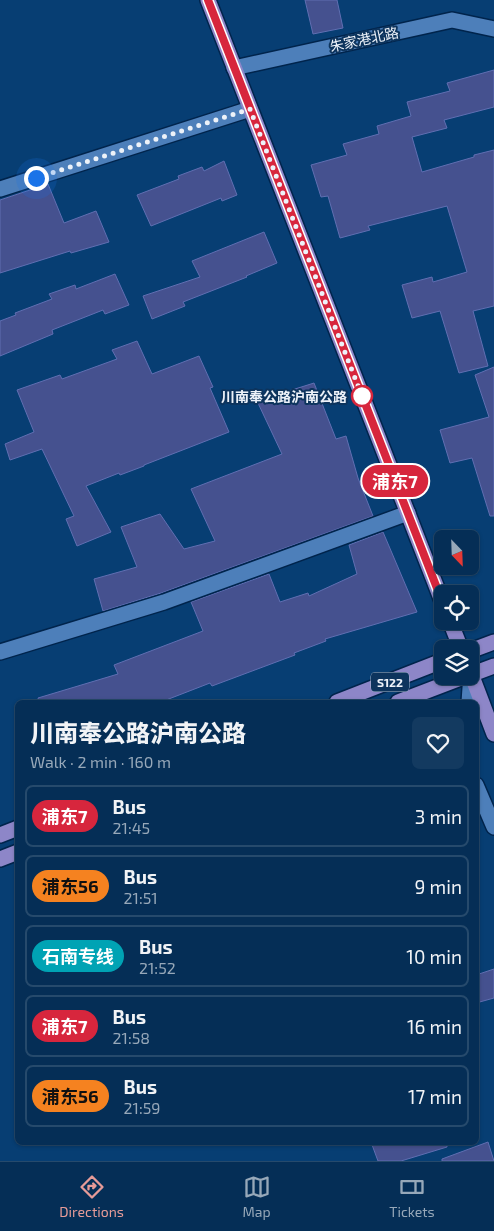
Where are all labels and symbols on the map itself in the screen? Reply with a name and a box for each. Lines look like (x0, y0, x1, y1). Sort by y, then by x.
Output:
street label: 朱家港北路 (328, 23, 400, 55)
your location (24, 166, 49, 191)
marker: 川南奉公路沪南公路 (351, 385, 373, 407)
place label: 川南奉公路沪南公路 (221, 388, 347, 405)
line badge: 浦东7 (366, 465, 424, 497)
north arrow (434, 530, 479, 575)
road number: S122 (371, 672, 409, 692)

